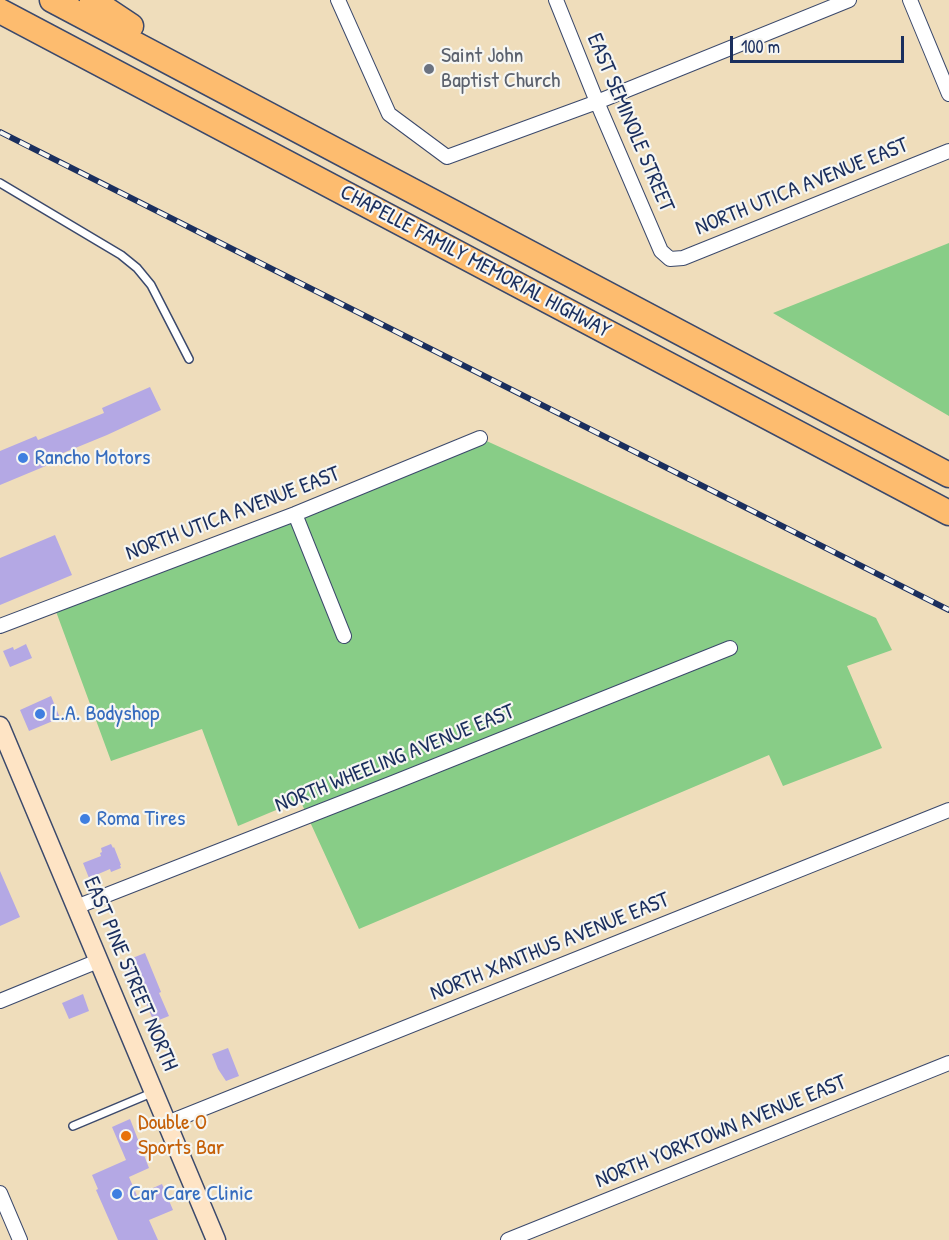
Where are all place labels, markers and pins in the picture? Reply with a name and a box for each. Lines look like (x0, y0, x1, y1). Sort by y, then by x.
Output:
place label: Saint John Baptist Church (441, 43, 560, 94)
marker: Saint John Baptist Church (422, 62, 436, 76)
place label: Rancho Motors (35, 445, 151, 471)
marker: Rancho Motors (16, 451, 30, 465)
place label: L.A. Bodyshop (52, 701, 159, 727)
marker: L.A. Bodyshop (33, 707, 47, 721)
place label: Roma Tires (97, 806, 185, 832)
marker: Roma Tires (78, 812, 92, 826)
place label: Double O Sports Bar (138, 1110, 224, 1162)
marker: Double O Sports Bar (119, 1129, 133, 1143)
place label: Car Care Clinic (129, 1181, 252, 1207)
marker: Car Care Clinic (110, 1187, 124, 1201)

